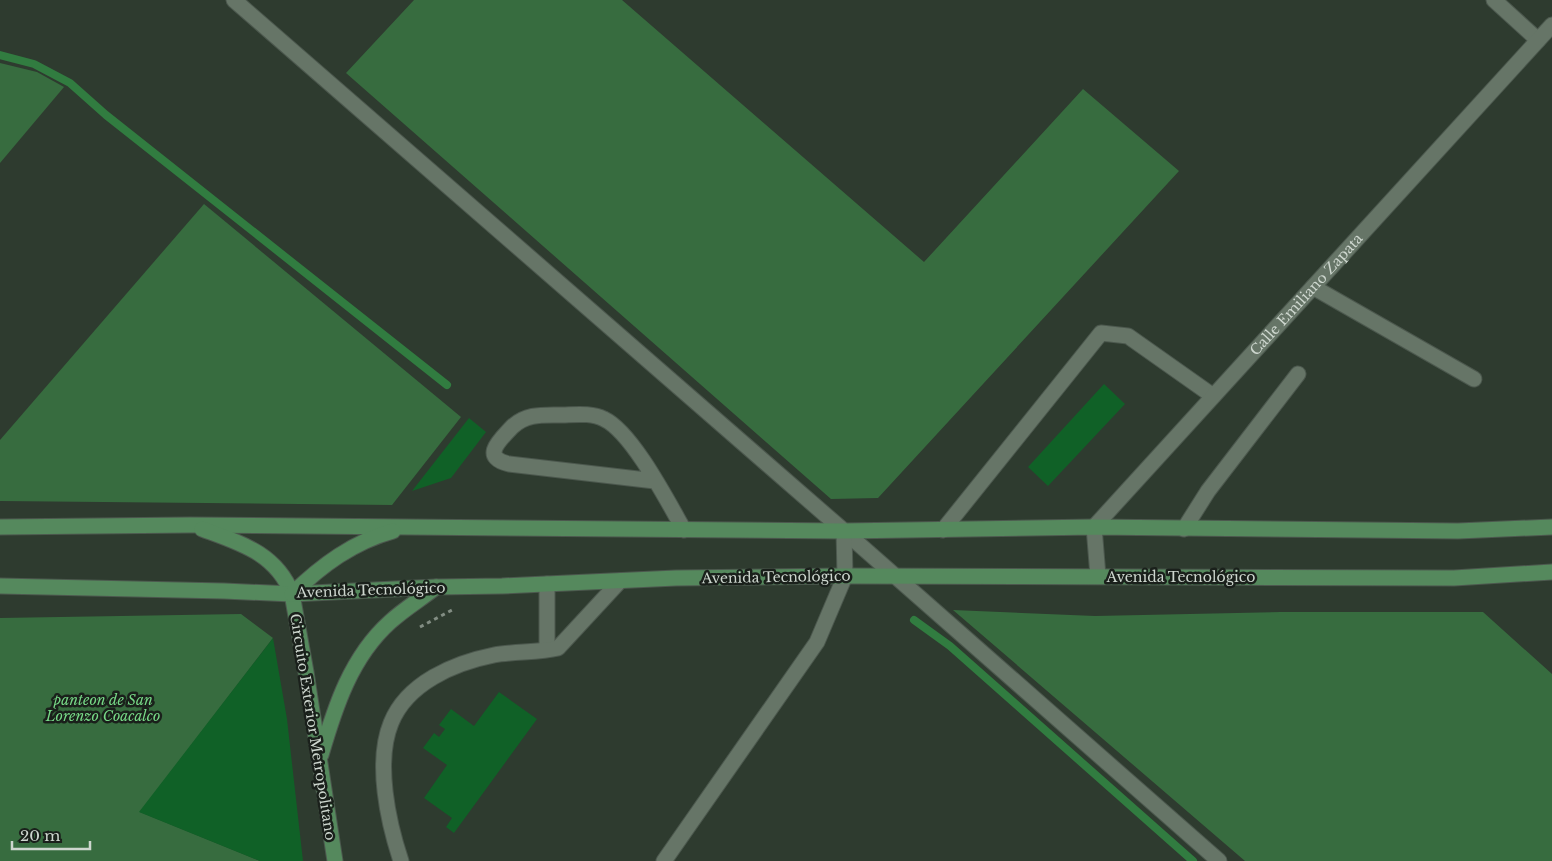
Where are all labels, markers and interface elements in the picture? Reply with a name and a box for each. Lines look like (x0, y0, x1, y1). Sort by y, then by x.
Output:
street label: Calle Emiliano Zapata (1246, 229, 1367, 359)
street label: Avenida Tecnológico (700, 567, 851, 587)
street label: Avenida Tecnológico (1106, 568, 1255, 586)
street label: Avenida Tecnológico (295, 578, 446, 602)
street label: Circuito Exterior Metropolitano (286, 612, 340, 842)
park label: panteon de San Lorenzo Coacalco (45, 691, 160, 725)
scale bar (12, 818, 90, 850)
text: 20 m (20, 826, 60, 845)

